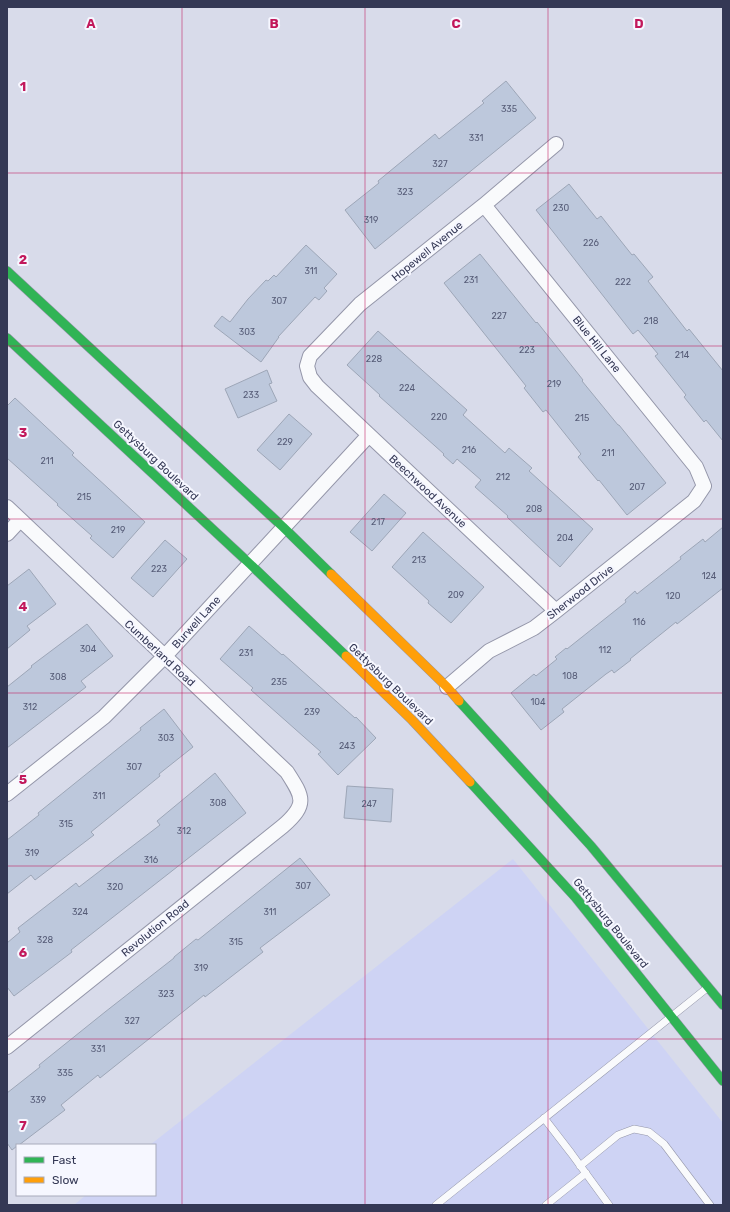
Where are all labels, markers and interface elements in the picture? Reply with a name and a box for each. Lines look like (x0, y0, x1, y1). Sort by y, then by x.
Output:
text: A (86, 16, 96, 31)
text: B (269, 16, 279, 31)
text: C (451, 16, 461, 31)
text: D (634, 16, 644, 31)
text: 1 (20, 79, 26, 94)
house number: 335 (501, 104, 517, 114)
house number: 331 (469, 133, 483, 143)
house number: 327 (432, 159, 448, 169)
house number: 323 (397, 187, 413, 197)
house number: 230 (553, 203, 569, 213)
house number: 319 (364, 215, 378, 225)
street label: Hopewell Avenue (389, 219, 466, 284)
house number: 226 (583, 238, 600, 248)
text: 2 (19, 252, 27, 267)
house number: 311 (305, 266, 318, 276)
house number: 231 (464, 275, 478, 285)
house number: 222 (615, 277, 631, 287)
house number: 307 (271, 296, 287, 306)
house number: 227 (491, 311, 507, 321)
street label: Blue Hill Lane (570, 313, 623, 375)
house number: 218 (644, 316, 659, 326)
house number: 303 (239, 327, 255, 337)
house number: 223 (519, 345, 535, 355)
house number: 214 (675, 350, 690, 360)
house number: 228 (366, 354, 382, 364)
house number: 219 (547, 379, 561, 389)
house number: 224 (399, 383, 415, 393)
house number: 233 (243, 390, 259, 400)
house number: 220 (431, 412, 447, 422)
house number: 215 (575, 413, 589, 423)
street label: Gettysburg Boulevard (110, 418, 201, 503)
text: 3 (19, 425, 28, 440)
house number: 229 (277, 437, 293, 447)
house number: 216 (462, 445, 477, 455)
house number: 211 (602, 448, 615, 458)
street label: Beechwood Avenue (386, 452, 469, 531)
house number: 211 (41, 456, 54, 466)
house number: 212 (496, 472, 510, 482)
house number: 207 (629, 482, 645, 492)
house number: 215 (77, 492, 91, 502)
house number: 208 (526, 504, 543, 514)
house number: 217 (371, 517, 385, 527)
house number: 219 (111, 525, 125, 535)
house number: 204 (557, 533, 574, 543)
house number: 213 (412, 555, 426, 565)
street label: Sherwood Drive (544, 562, 616, 622)
house number: 223 (151, 564, 167, 574)
house number: 124 (702, 571, 717, 581)
house number: 209 (448, 590, 464, 600)
house number: 120 (666, 591, 681, 601)
street label: Burwell Lane (169, 593, 223, 651)
text: 4 (19, 599, 28, 614)
street label: Cumberland Road (122, 617, 197, 689)
house number: 116 (632, 617, 646, 627)
street label: Gettysburg Boulevard (346, 641, 435, 728)
house number: 304 (80, 644, 97, 654)
house number: 112 (599, 645, 612, 655)
house number: 231 (239, 648, 253, 658)
house number: 108 (562, 671, 578, 681)
house number: 308 (50, 672, 67, 682)
house number: 235 (271, 677, 287, 687)
house number: 104 (530, 697, 546, 707)
house number: 312 (23, 702, 37, 712)
house number: 239 (304, 707, 320, 717)
house number: 303 (158, 733, 174, 743)
house number: 243 (339, 741, 355, 751)
house number: 307 (126, 762, 142, 772)
text: 5 (19, 772, 27, 787)
house number: 311 (93, 791, 106, 801)
house number: 308 (210, 798, 227, 808)
house number: 247 (361, 799, 377, 809)
house number: 315 (59, 819, 73, 829)
house number: 312 (177, 826, 191, 836)
house number: 319 (25, 848, 39, 858)
house number: 316 (144, 855, 159, 865)
street label: Gettysburg Boulevard (570, 876, 651, 971)
house number: 307 (295, 881, 311, 891)
house number: 320 (107, 882, 123, 892)
street label: Revolution Road (119, 897, 192, 960)
house number: 324 (72, 907, 89, 917)
house number: 311 (264, 907, 277, 917)
house number: 328 (37, 935, 53, 945)
house number: 315 (229, 937, 243, 947)
text: 6 (19, 945, 28, 960)
house number: 319 (194, 963, 208, 973)
house number: 323 (158, 989, 174, 999)
house number: 327 (124, 1016, 140, 1026)
house number: 331 (91, 1044, 105, 1054)
house number: 335 (57, 1068, 73, 1078)
house number: 339 (30, 1095, 46, 1105)
text: 7 (19, 1118, 27, 1133)
legend (16, 1144, 156, 1196)
text: Fast (52, 1153, 76, 1167)
text: Slow (52, 1173, 79, 1187)

